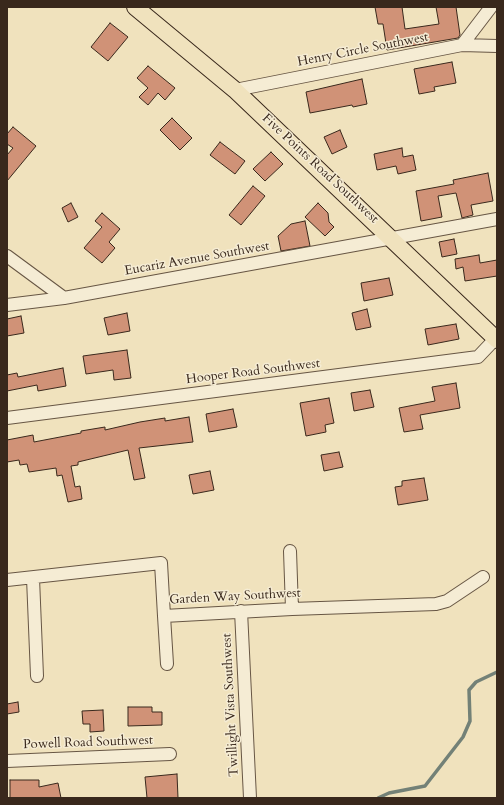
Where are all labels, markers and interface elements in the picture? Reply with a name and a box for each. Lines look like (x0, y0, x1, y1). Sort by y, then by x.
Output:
street label: Henry Circle Southwest (296, 30, 430, 70)
street label: Five Points Road Southwest (259, 111, 381, 227)
street label: Eucariz Avenue Southwest (123, 239, 271, 279)
street label: Hooper Road Southwest (185, 356, 321, 388)
street label: Garden Way Southwest (169, 586, 301, 608)
street label: Twillight Vista Southwest (219, 633, 243, 777)
street label: Powell Road Southwest (23, 733, 153, 753)

